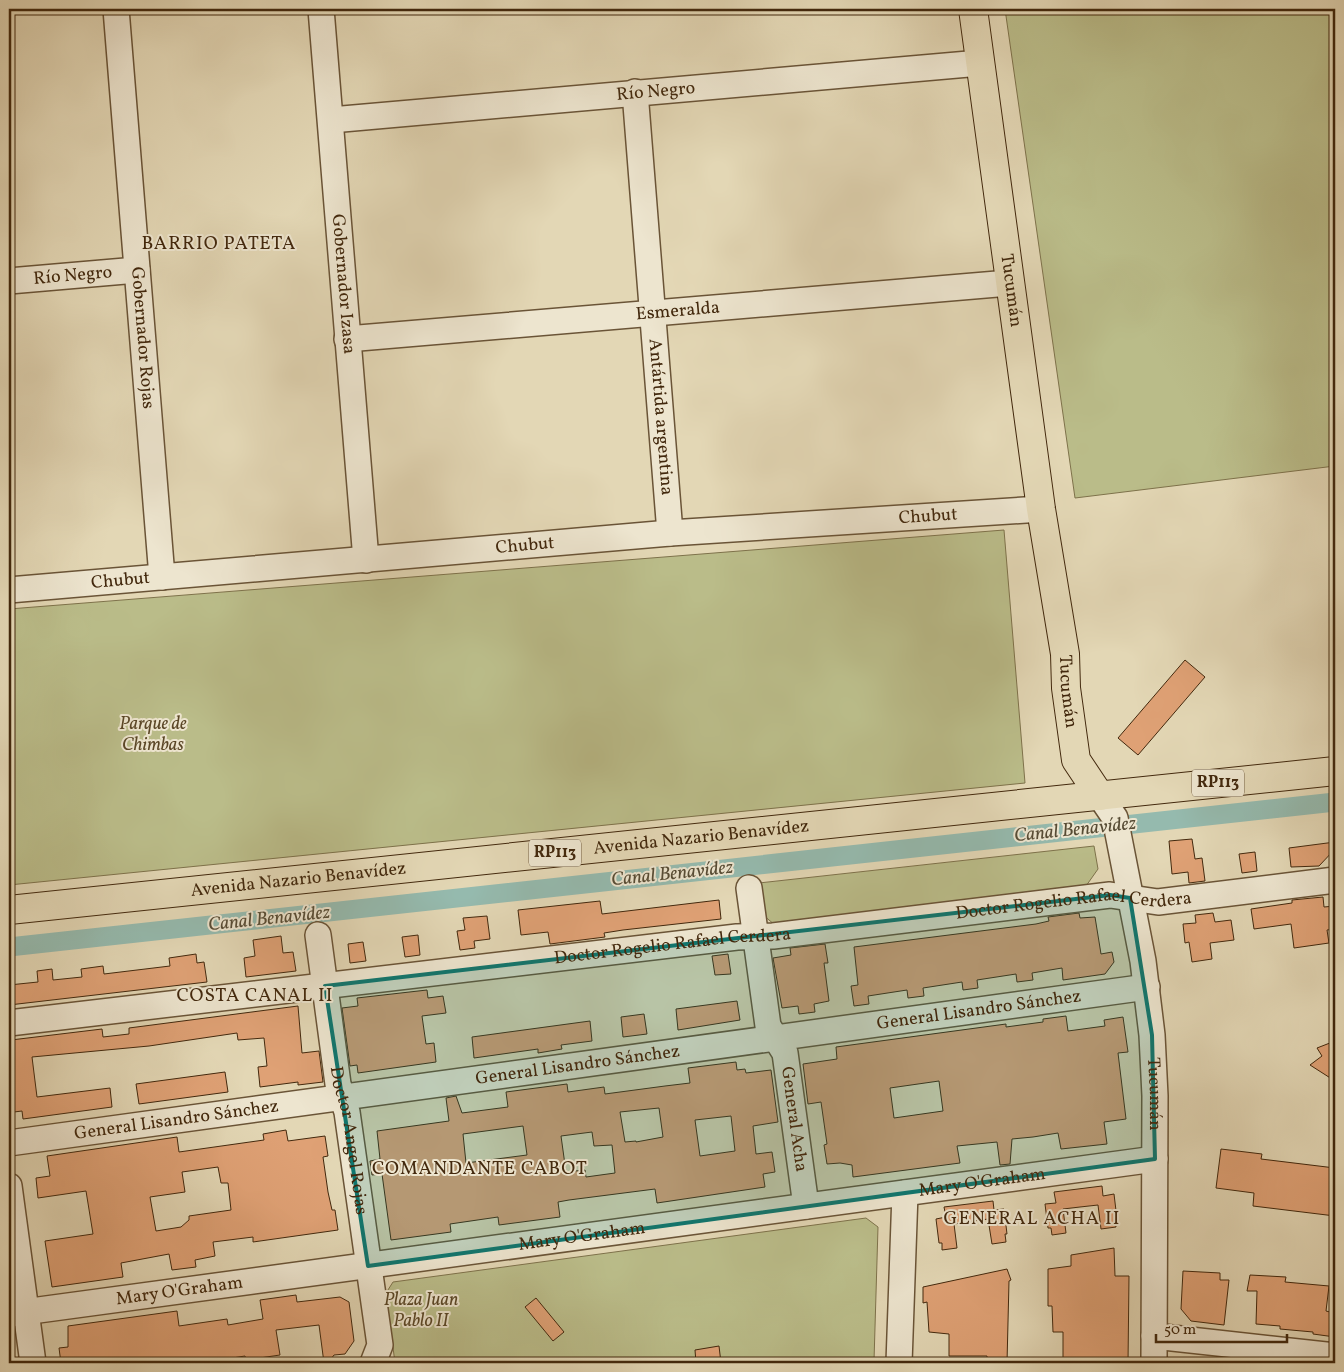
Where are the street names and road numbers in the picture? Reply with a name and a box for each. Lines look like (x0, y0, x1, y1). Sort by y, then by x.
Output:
street label: Río Negro (615, 76, 696, 107)
street label: Gobernador Izasa (325, 213, 362, 355)
street label: Tucumán (994, 252, 1029, 329)
street label: Río Negro (32, 260, 113, 291)
street label: Gobernador Rojas (124, 266, 161, 410)
street label: Esmeralda (635, 295, 721, 327)
street label: Antártida argentina (642, 338, 679, 496)
street label: Chubut (898, 502, 958, 531)
street label: Chubut (495, 531, 556, 560)
street label: Chubut (90, 565, 151, 595)
street label: Tucumán (1053, 654, 1084, 730)
road number: RP113 (1192, 770, 1244, 796)
street label: Avenida Nazario Benavídez (592, 814, 810, 861)
road number: RP113 (529, 840, 581, 866)
street label: Avenida Nazario Benavídez (189, 856, 407, 903)
street label: Doctor Rogelio Rafael Cerdera (954, 882, 1193, 926)
street label: Doctor Rogelio Rafael Cerdera (553, 921, 792, 971)
street label: General Lisandro Sánchez (875, 984, 1083, 1036)
street label: General Lisandro Sánchez (474, 1039, 681, 1091)
street label: Tucumán (1141, 1057, 1168, 1131)
street label: Doctor Angel Rojas (323, 1065, 374, 1217)
street label: General Acha (774, 1065, 814, 1173)
street label: General Lisandro Sánchez (73, 1094, 280, 1146)
street label: Mary O'Graham (917, 1161, 1047, 1203)
street label: Mary O'Graham (517, 1216, 647, 1257)
street label: Mary O'Graham (114, 1270, 245, 1312)

